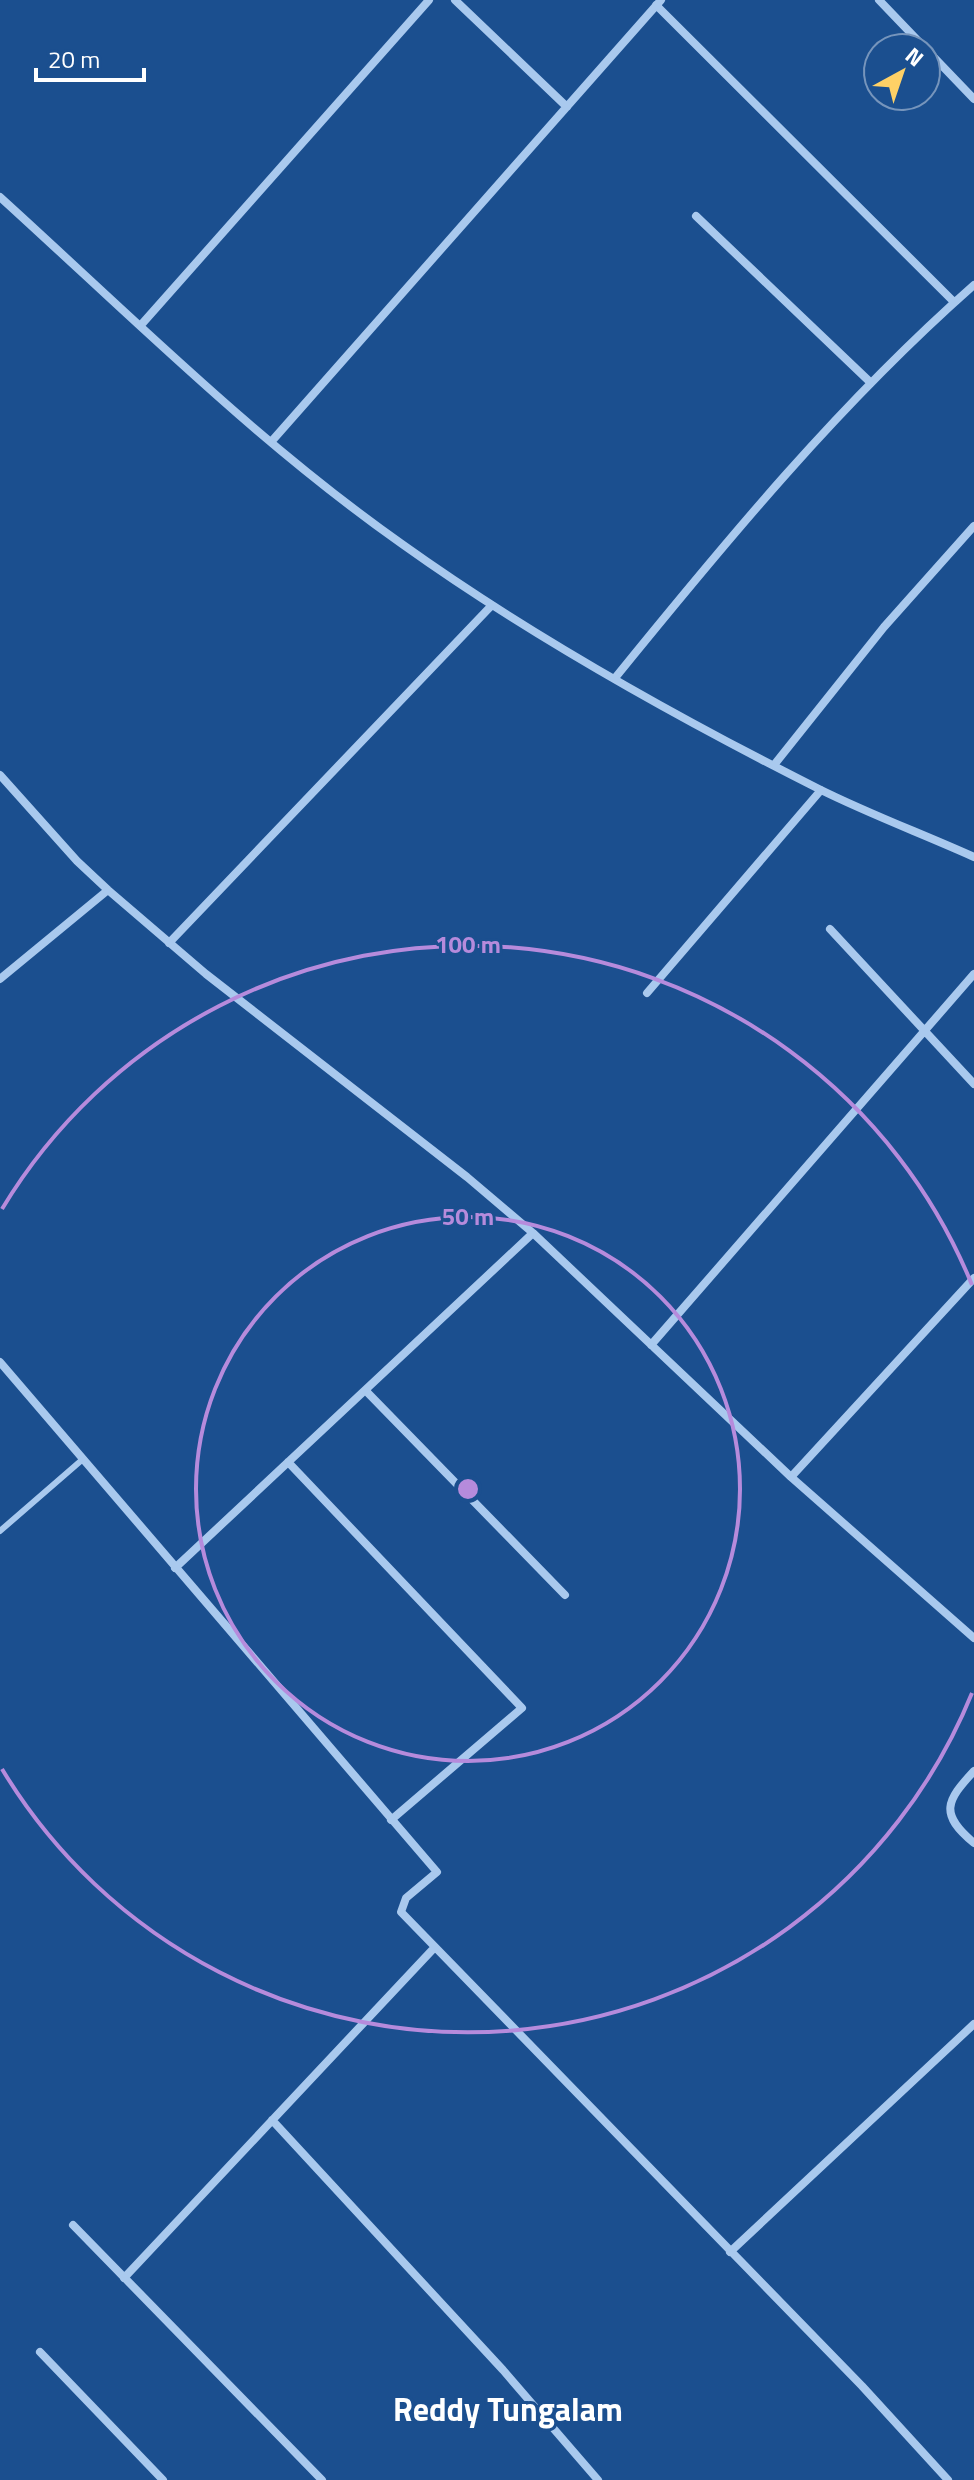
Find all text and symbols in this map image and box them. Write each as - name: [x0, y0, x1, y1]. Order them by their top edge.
- scale bar: [36, 32, 144, 82]
- north arrow: [862, 32, 942, 112]
- text: N: [898, 39, 932, 75]
- text: 20 m: [48, 41, 100, 77]
- text: 100 m: [435, 926, 501, 962]
- text: 50 m: [442, 1198, 494, 1234]
- centre of rings: [454, 1475, 482, 1503]
- district label: Reddy Tungalam: [393, 2385, 623, 2433]

